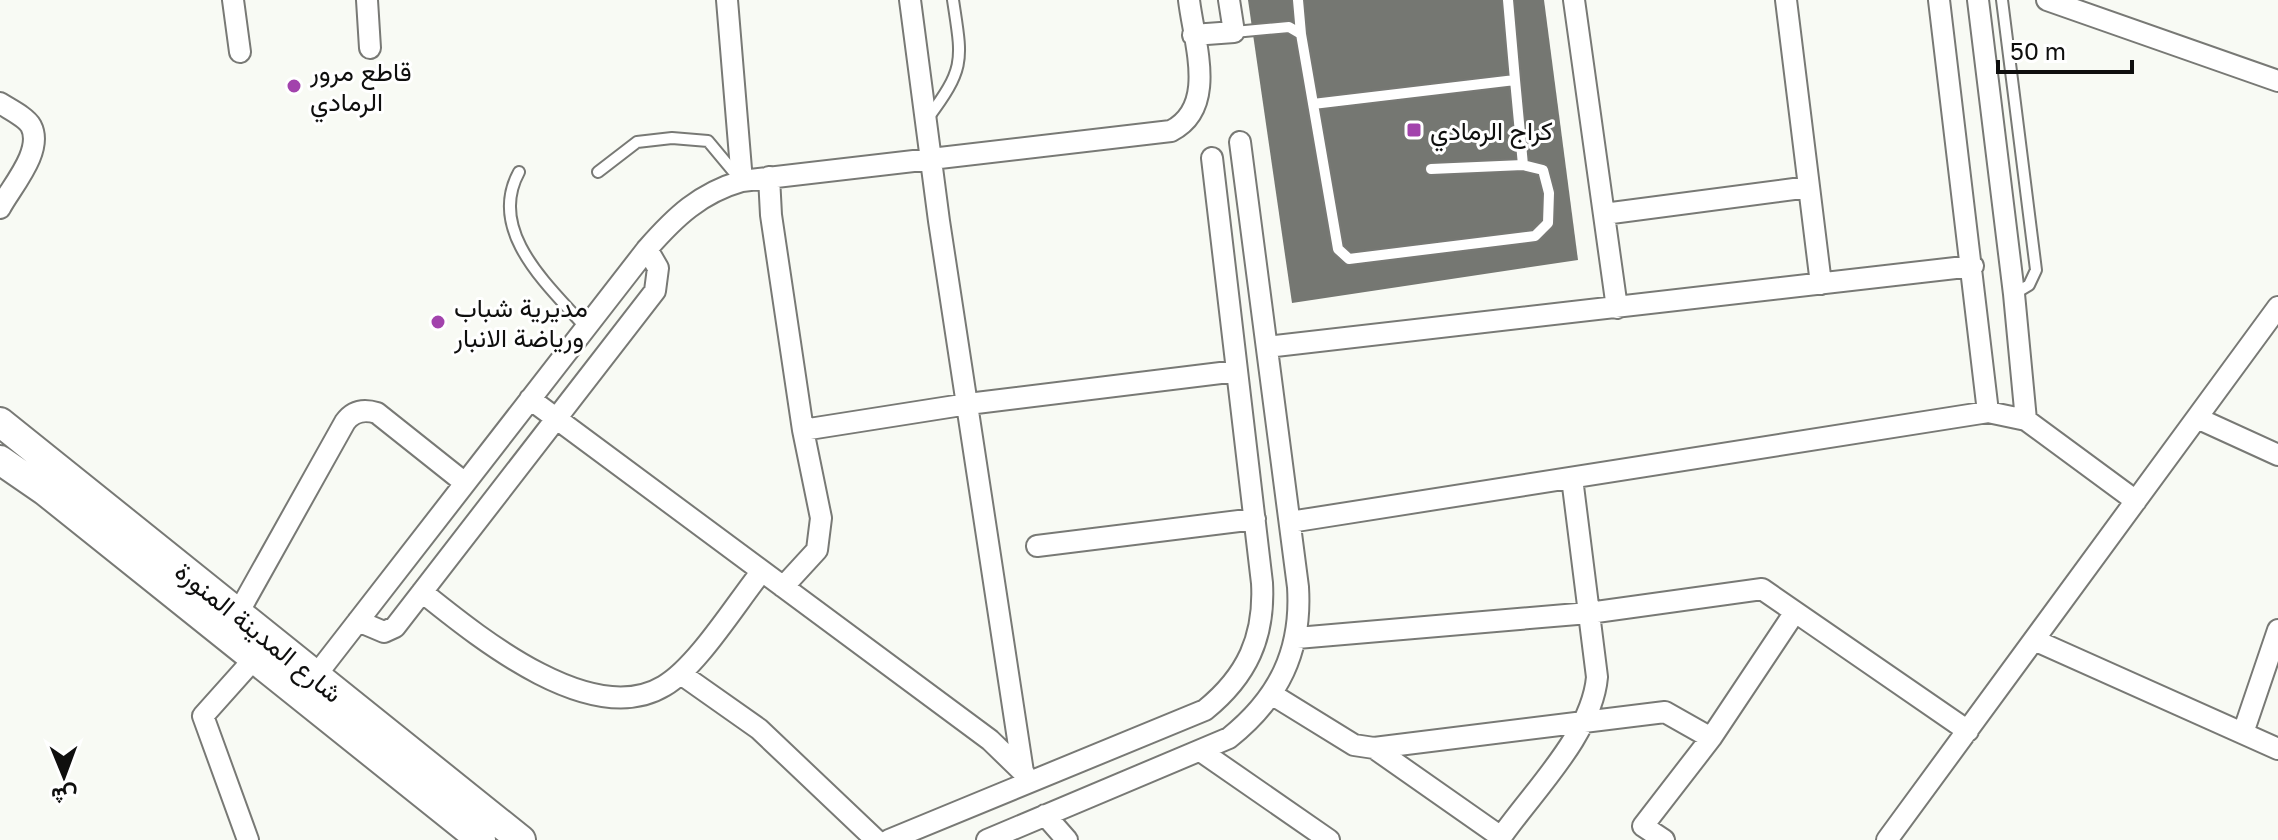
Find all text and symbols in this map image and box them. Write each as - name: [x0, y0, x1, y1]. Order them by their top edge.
- scale bar: [1998, 24, 2132, 74]
- text: 50 m: [2010, 36, 2066, 65]
- place label: قاطع مرور الرمادي: [309, 56, 412, 123]
- marker: قاطع مرور الرمادي: [285, 77, 303, 95]
- place label: كراج الرمادي: [1430, 115, 1553, 152]
- marker: كراج الرمادي: [1405, 121, 1423, 139]
- place label: مديرية شباب ورياضة الانبار: [453, 292, 588, 354]
- marker: مديرية شباب ورياضة الانبار: [429, 313, 447, 331]
- street label: شارع المدينة المنورة: [167, 555, 349, 711]
- north arrow: [24, 736, 104, 816]
- text: ش: [51, 782, 78, 810]

